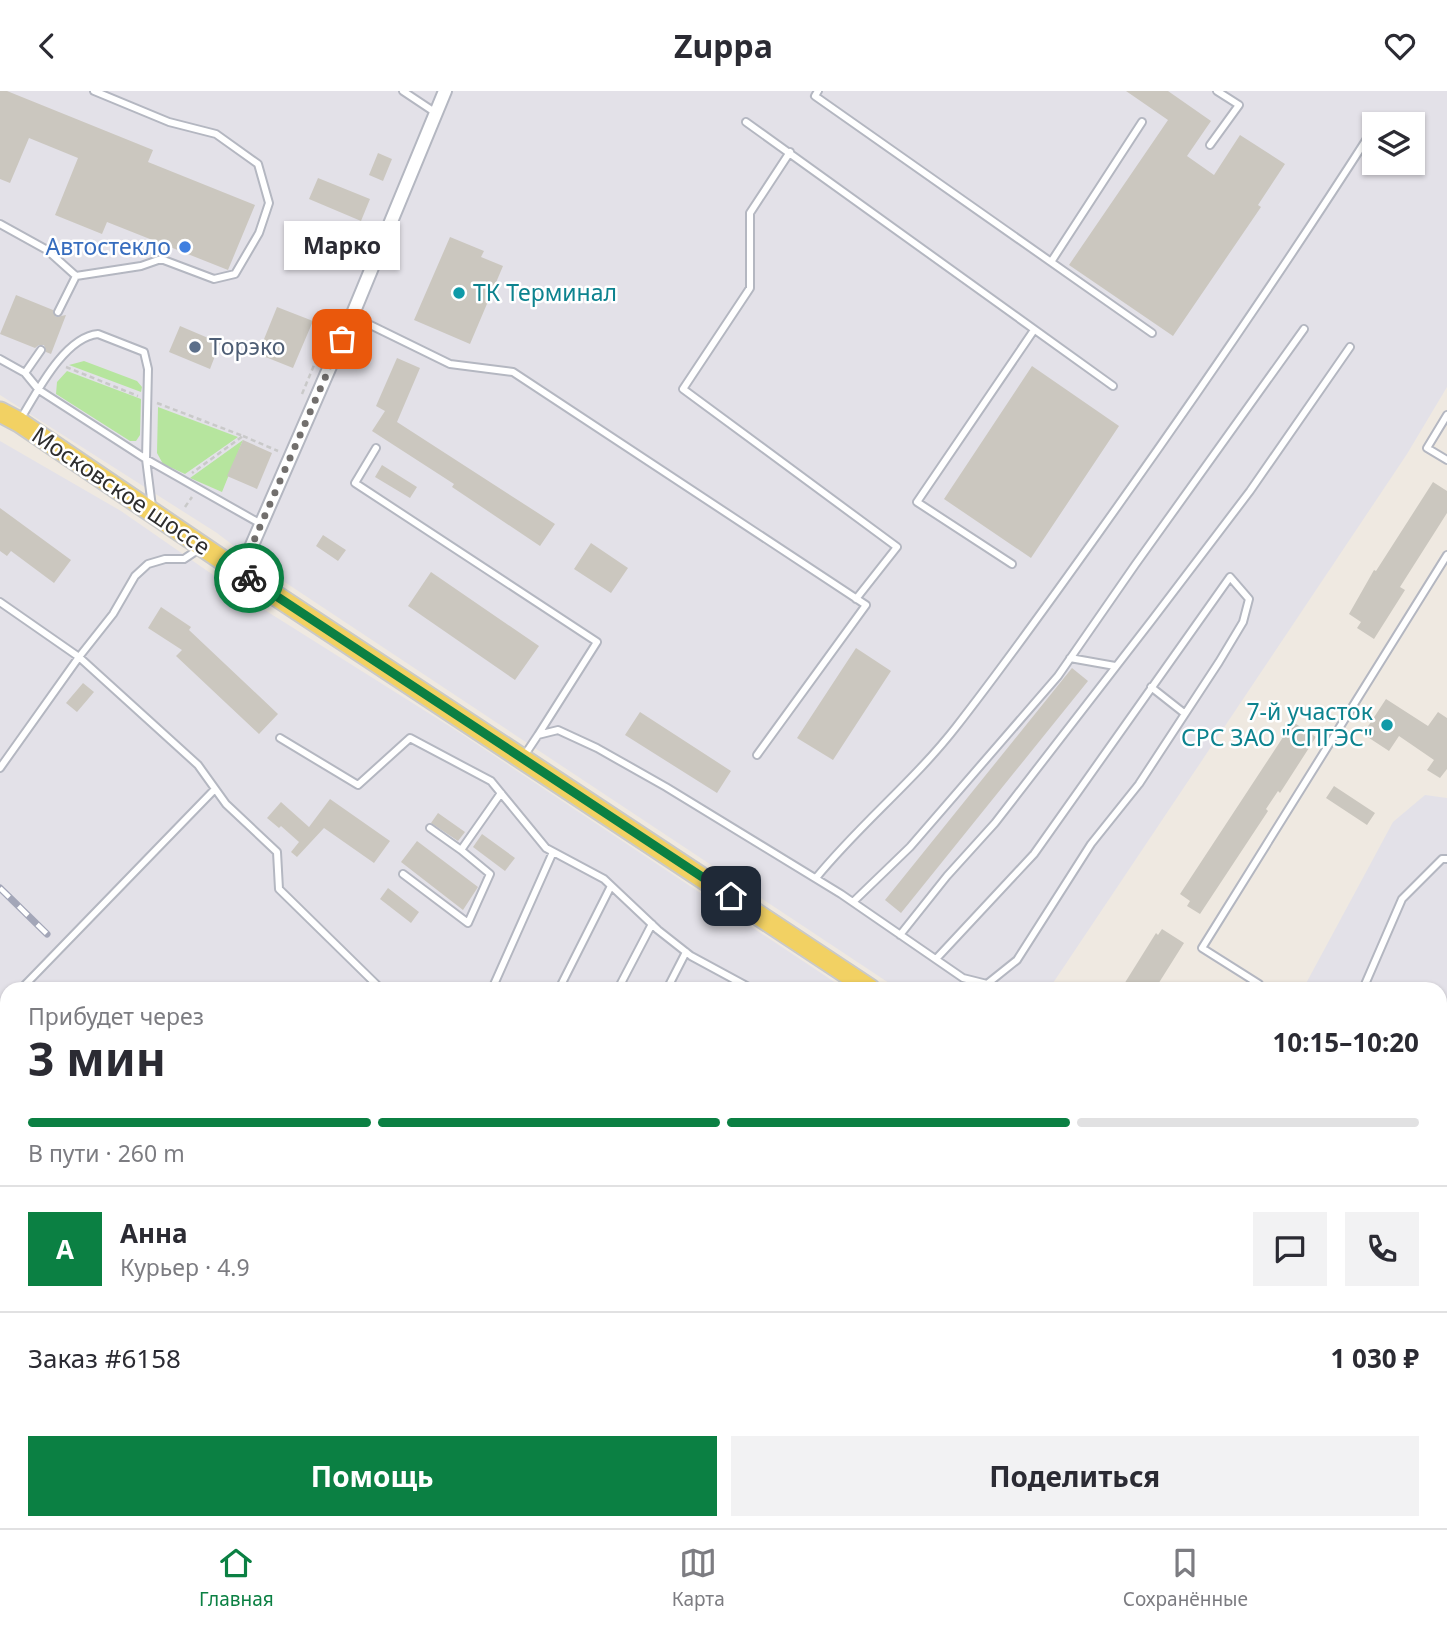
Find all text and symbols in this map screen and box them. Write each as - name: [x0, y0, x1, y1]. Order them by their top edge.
- text: Zuppa: [674, 24, 773, 67]
- icon: back: [28, 27, 66, 65]
- icon: heart: [1381, 27, 1419, 65]
- map controls: [1362, 112, 1425, 175]
- button: layers: [1362, 112, 1425, 175]
- callout: Марко: [284, 220, 400, 269]
- text: Марко: [303, 229, 381, 261]
- place label: Автостекло: [46, 230, 171, 262]
- marker: Автостекло: [177, 239, 193, 255]
- place label: ТК Терминал: [473, 276, 617, 308]
- marker: ТК Терминал: [451, 285, 467, 301]
- pin: [312, 309, 372, 369]
- icon: bag: [323, 320, 361, 358]
- place label: Торэко: [209, 330, 285, 362]
- marker: Торэко: [187, 339, 203, 355]
- street label: Московское шоссе: [26, 419, 217, 562]
- courier: [214, 543, 284, 613]
- icon: bike: [230, 559, 268, 597]
- place label: 7-й участок СРС ЗАО "СПГЭС": [1181, 695, 1374, 753]
- marker: 7-й участок СРС ЗАО "СПГЭС": [1379, 717, 1395, 733]
- pin: [701, 866, 761, 926]
- icon: home: [712, 877, 750, 915]
- text: Прибудет через: [28, 1000, 204, 1032]
- text: 10:15–10:20: [1272, 1024, 1419, 1060]
- text: 3 мин: [28, 1027, 166, 1089]
- text: В пути · 260 m: [28, 1137, 185, 1169]
- button: chat: [1253, 1212, 1327, 1286]
- button: phone: [1345, 1212, 1419, 1286]
- text: Анна: [120, 1215, 188, 1251]
- text: А: [56, 1231, 74, 1267]
- text: Курьер · 4.9: [120, 1251, 250, 1283]
- text: Заказ #6158: [28, 1340, 181, 1376]
- text: 1 030 ₽: [1330, 1340, 1419, 1376]
- button: Помощь: [28, 1436, 717, 1516]
- button: Поделиться: [731, 1436, 1419, 1516]
- tab: Главная: [199, 1544, 274, 1612]
- tab: Карта: [672, 1544, 725, 1612]
- tab: Сохранённые: [1123, 1544, 1248, 1612]

